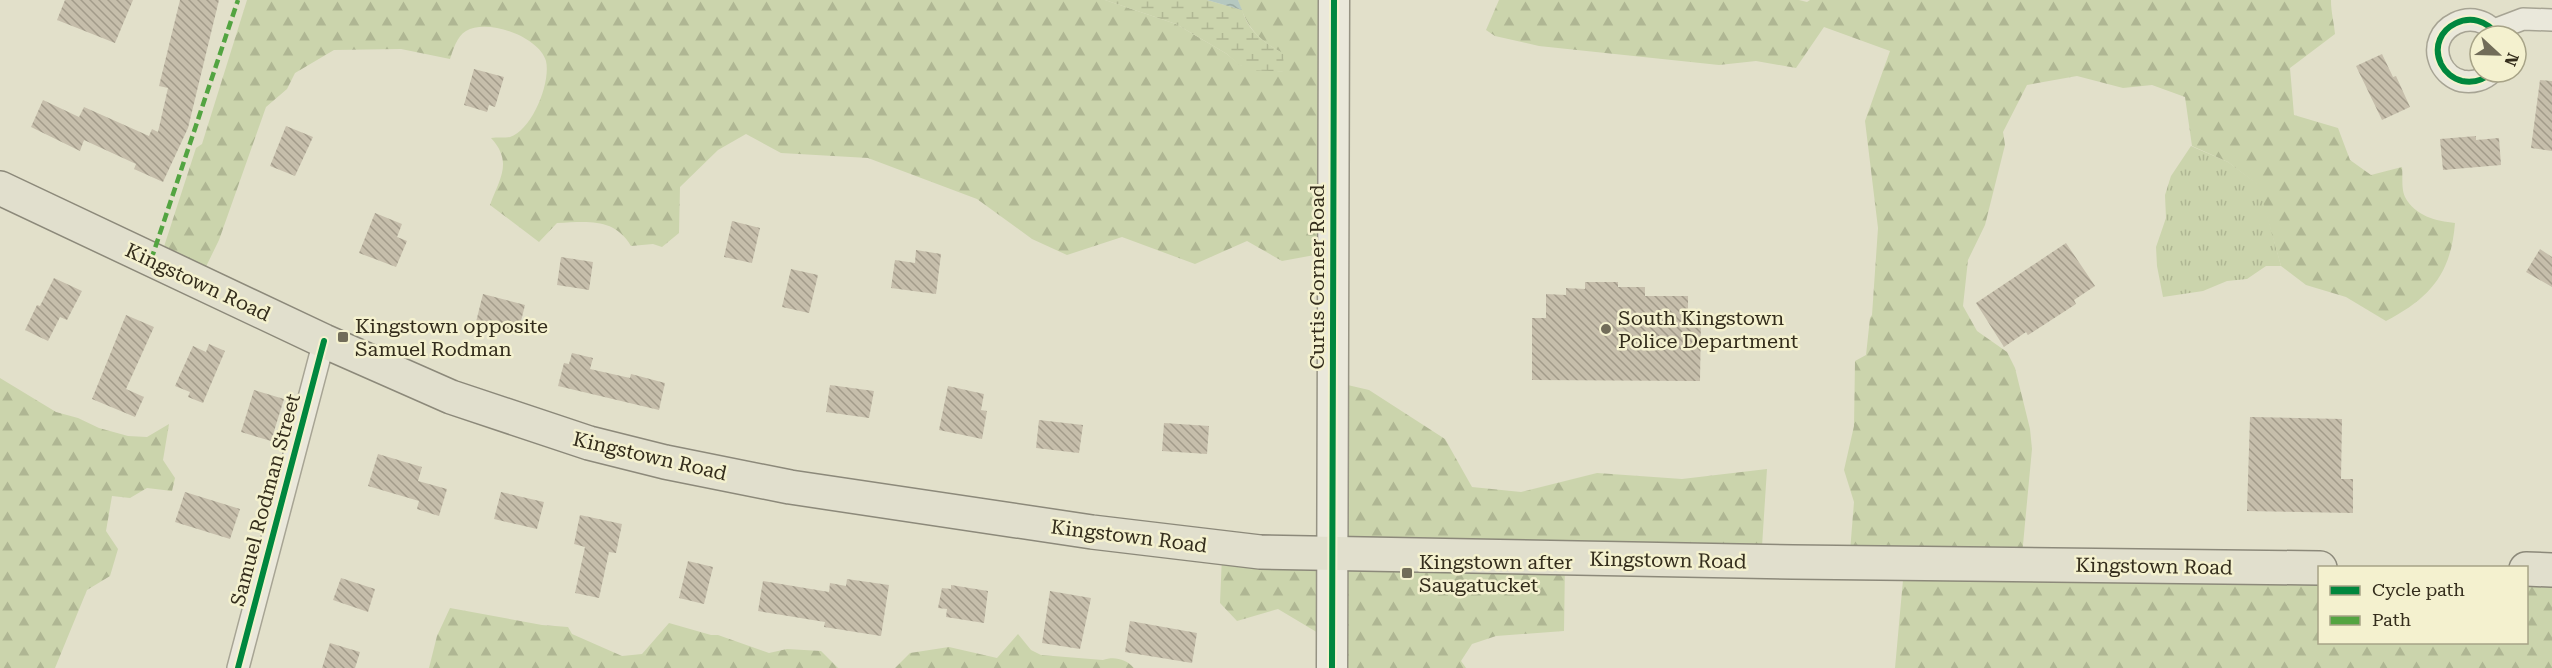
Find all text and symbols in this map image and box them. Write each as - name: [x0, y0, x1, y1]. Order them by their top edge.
- north arrow: [2468, 24, 2528, 84]
- text: N: [2500, 50, 2523, 69]
- street label: Curtis Corner Road: [1305, 184, 1329, 370]
- street label: Kingstown Road: [122, 238, 275, 326]
- place label: South Kingstown Police Department: [1618, 306, 1799, 353]
- place label: Kingstown opposite Samuel Rodman: [355, 314, 548, 361]
- marker: South Kingstown Police Department: [1599, 322, 1613, 336]
- marker: Kingstown opposite Samuel Rodman: [336, 330, 350, 344]
- street label: Samuel Rodman Street: [225, 391, 305, 609]
- street label: Kingstown Road: [571, 427, 730, 485]
- street label: Kingstown Road: [1049, 514, 1209, 558]
- street label: Kingstown Road: [1589, 547, 1747, 573]
- place label: Kingstown after Saugatucket: [1419, 550, 1573, 597]
- street label: Kingstown Road: [2075, 553, 2233, 579]
- marker: Kingstown after Saugatucket: [1400, 566, 1414, 580]
- legend: [2318, 566, 2528, 644]
- text: Cycle path: [2372, 579, 2465, 600]
- text: Path: [2372, 609, 2411, 630]

